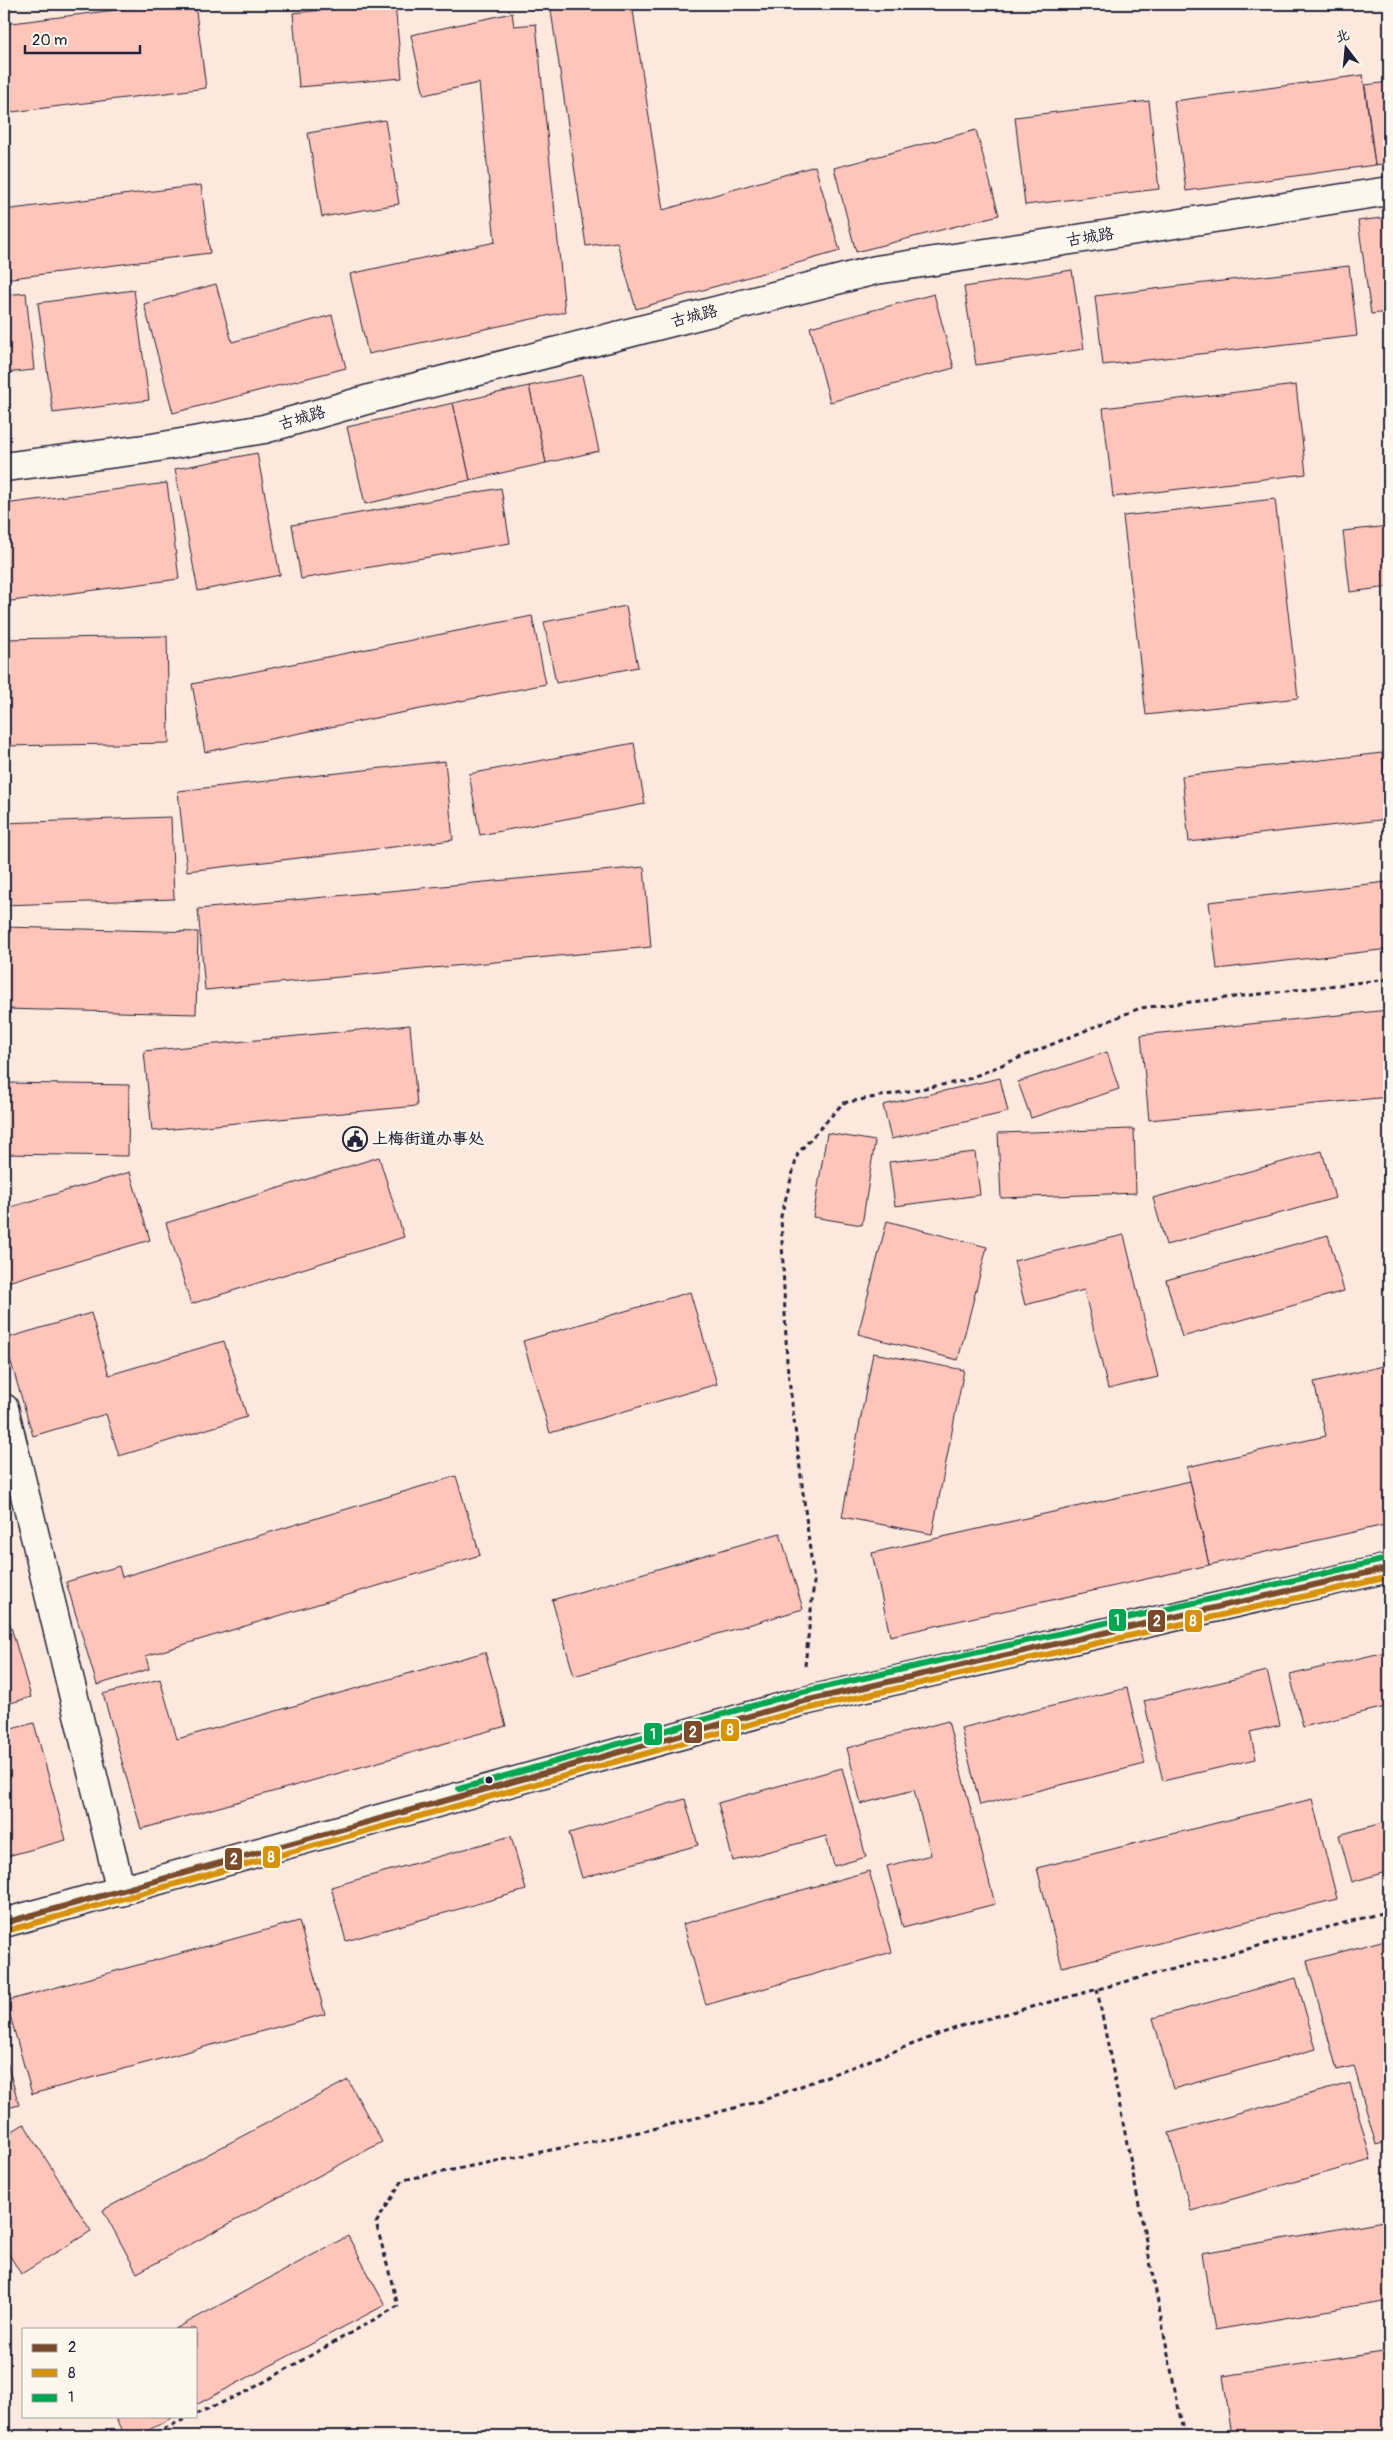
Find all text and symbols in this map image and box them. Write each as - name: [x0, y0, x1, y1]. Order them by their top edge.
- scale bar: [25, 22, 140, 54]
- north arrow: [1320, 22, 1370, 72]
- text: 北: [1333, 26, 1352, 46]
- text: 20 m: [32, 31, 67, 50]
- street label: 古城路: [1065, 223, 1115, 251]
- street label: 古城路: [668, 300, 720, 332]
- street label: 古城路: [276, 402, 328, 434]
- public building icon: 上梅街道办事处: [342, 1126, 368, 1152]
- place label: 上梅街道办事处: [372, 1129, 485, 1149]
- line badge: 1: [1108, 1608, 1127, 1632]
- line badge: 2: [1147, 1609, 1166, 1633]
- line badge: 8: [1184, 1609, 1203, 1633]
- text: 1: [1114, 1612, 1120, 1629]
- text: 2: [1153, 1613, 1161, 1630]
- text: 8: [1189, 1613, 1197, 1630]
- line badge: 8: [720, 1718, 740, 1742]
- line badge: 2: [683, 1720, 703, 1744]
- line badge: 1: [643, 1722, 663, 1746]
- text: 8: [726, 1722, 734, 1739]
- text: 2: [689, 1724, 697, 1741]
- text: 1: [650, 1726, 656, 1743]
- unlabelled marker: [484, 1775, 494, 1785]
- line badge: 8: [262, 1845, 281, 1869]
- line badge: 2: [224, 1847, 243, 1871]
- text: 8: [267, 1849, 275, 1866]
- text: 2: [230, 1851, 238, 1868]
- legend: [22, 2328, 198, 2418]
- text: 2: [68, 2338, 76, 2357]
- text: 8: [68, 2364, 76, 2383]
- text: 1: [68, 2388, 74, 2407]

